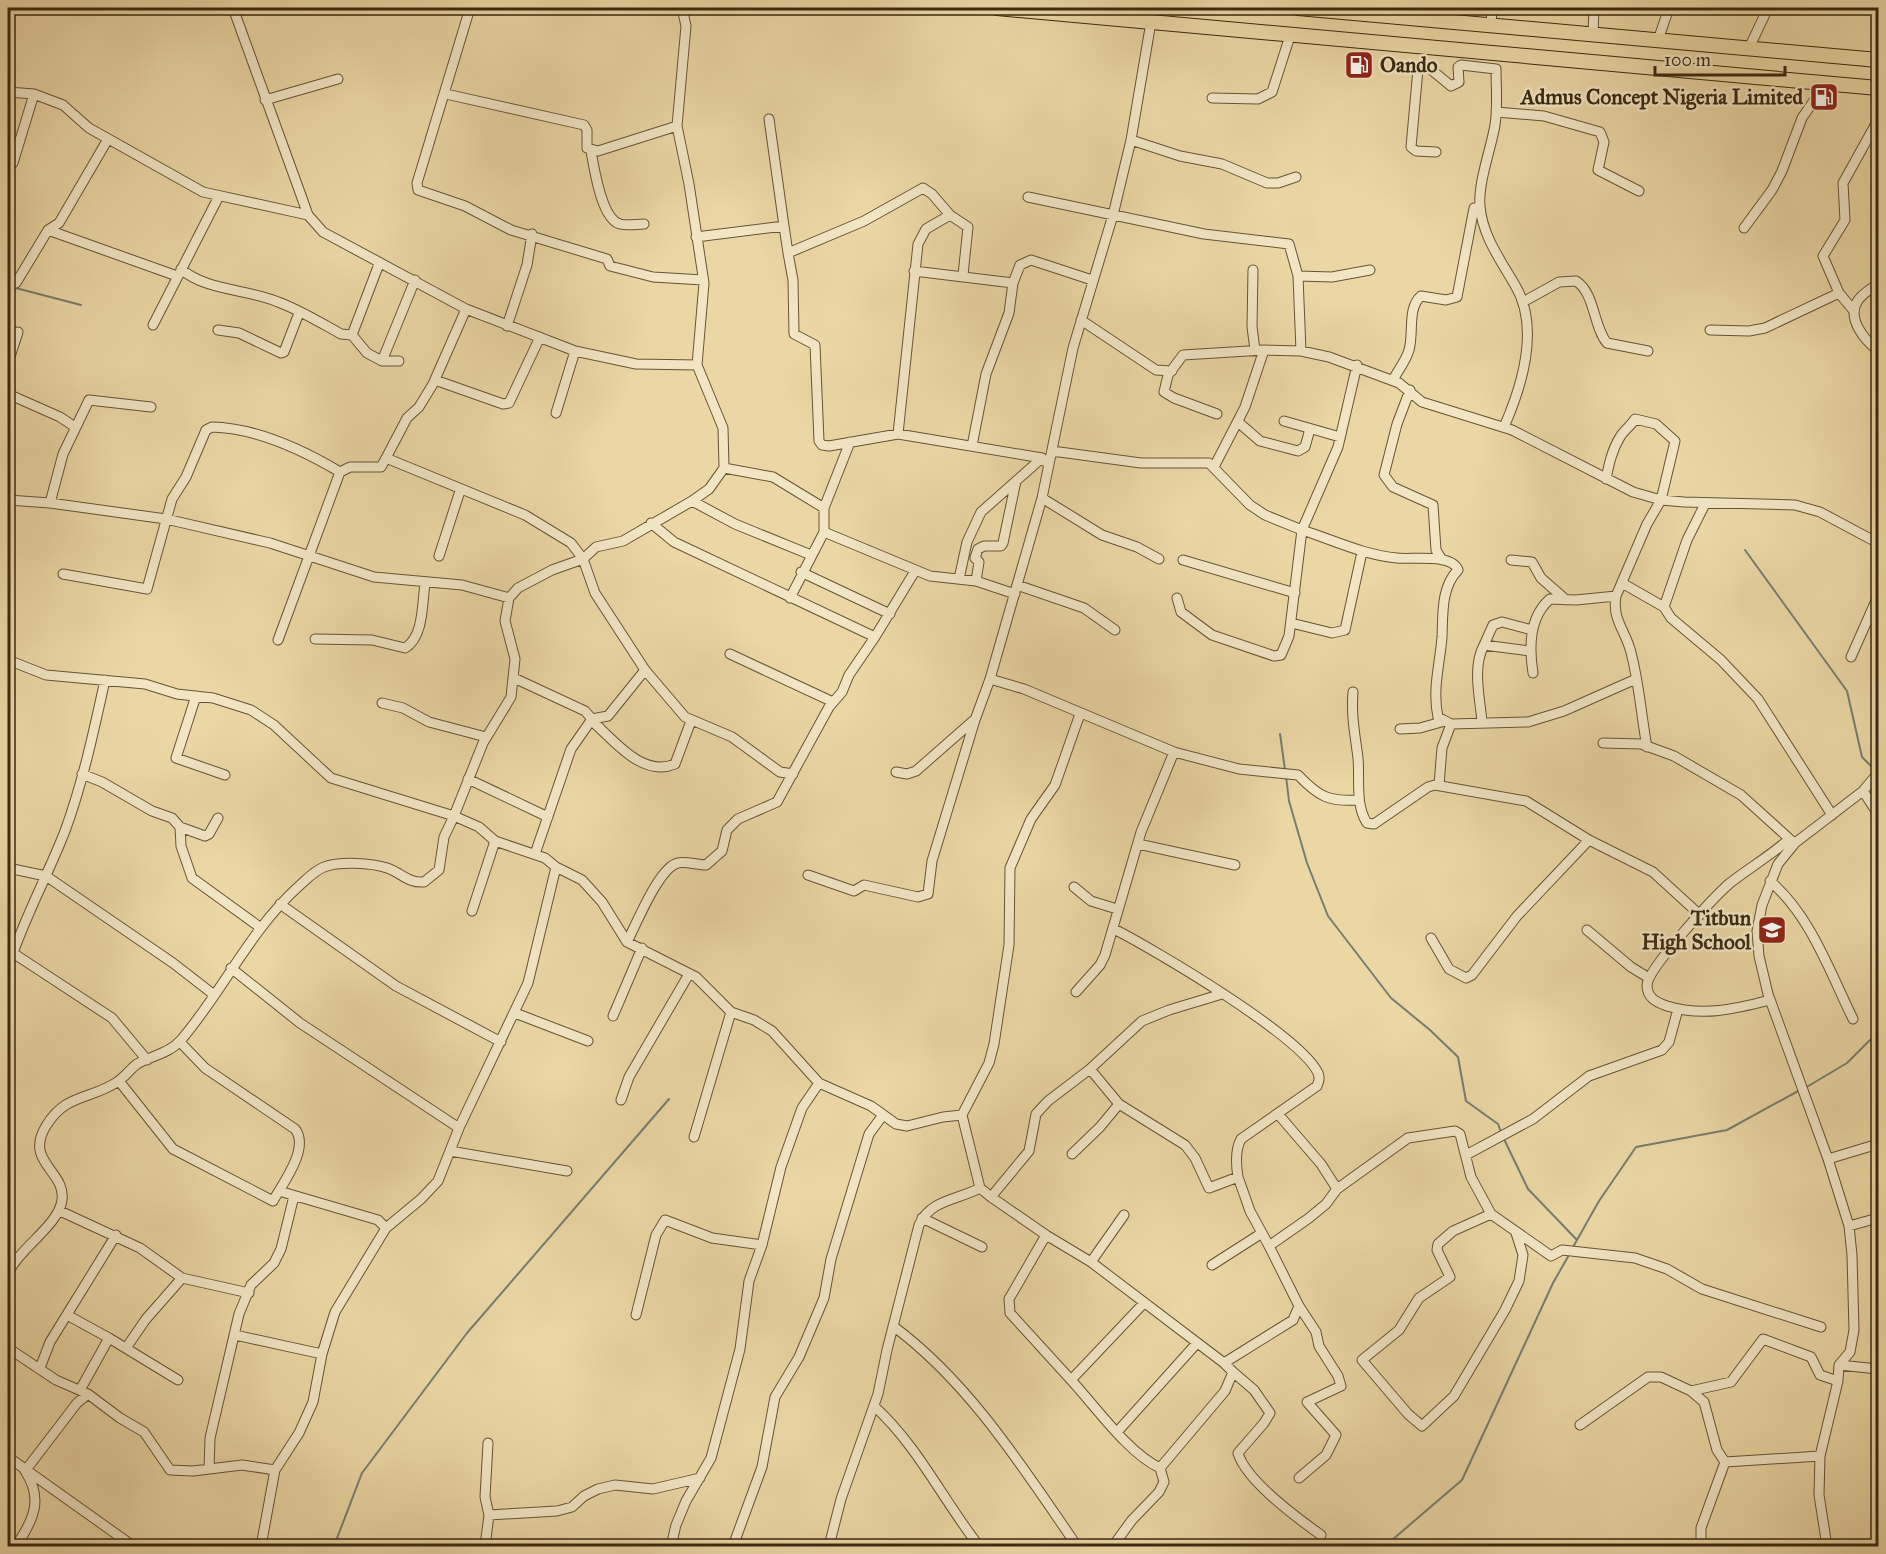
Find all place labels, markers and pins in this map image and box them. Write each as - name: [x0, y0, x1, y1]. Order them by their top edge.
- fuel station icon: Oando: [1343, 49, 1375, 81]
- place label: Oando: [1380, 52, 1438, 78]
- fuel station icon: Admus Concept Nigeria Limited: [1808, 81, 1840, 113]
- place label: Admus Concept Nigeria Limited: [1519, 84, 1803, 110]
- place label: Titbun High School: [1641, 905, 1752, 955]
- school or university icon: Titbun High School: [1756, 914, 1788, 946]

